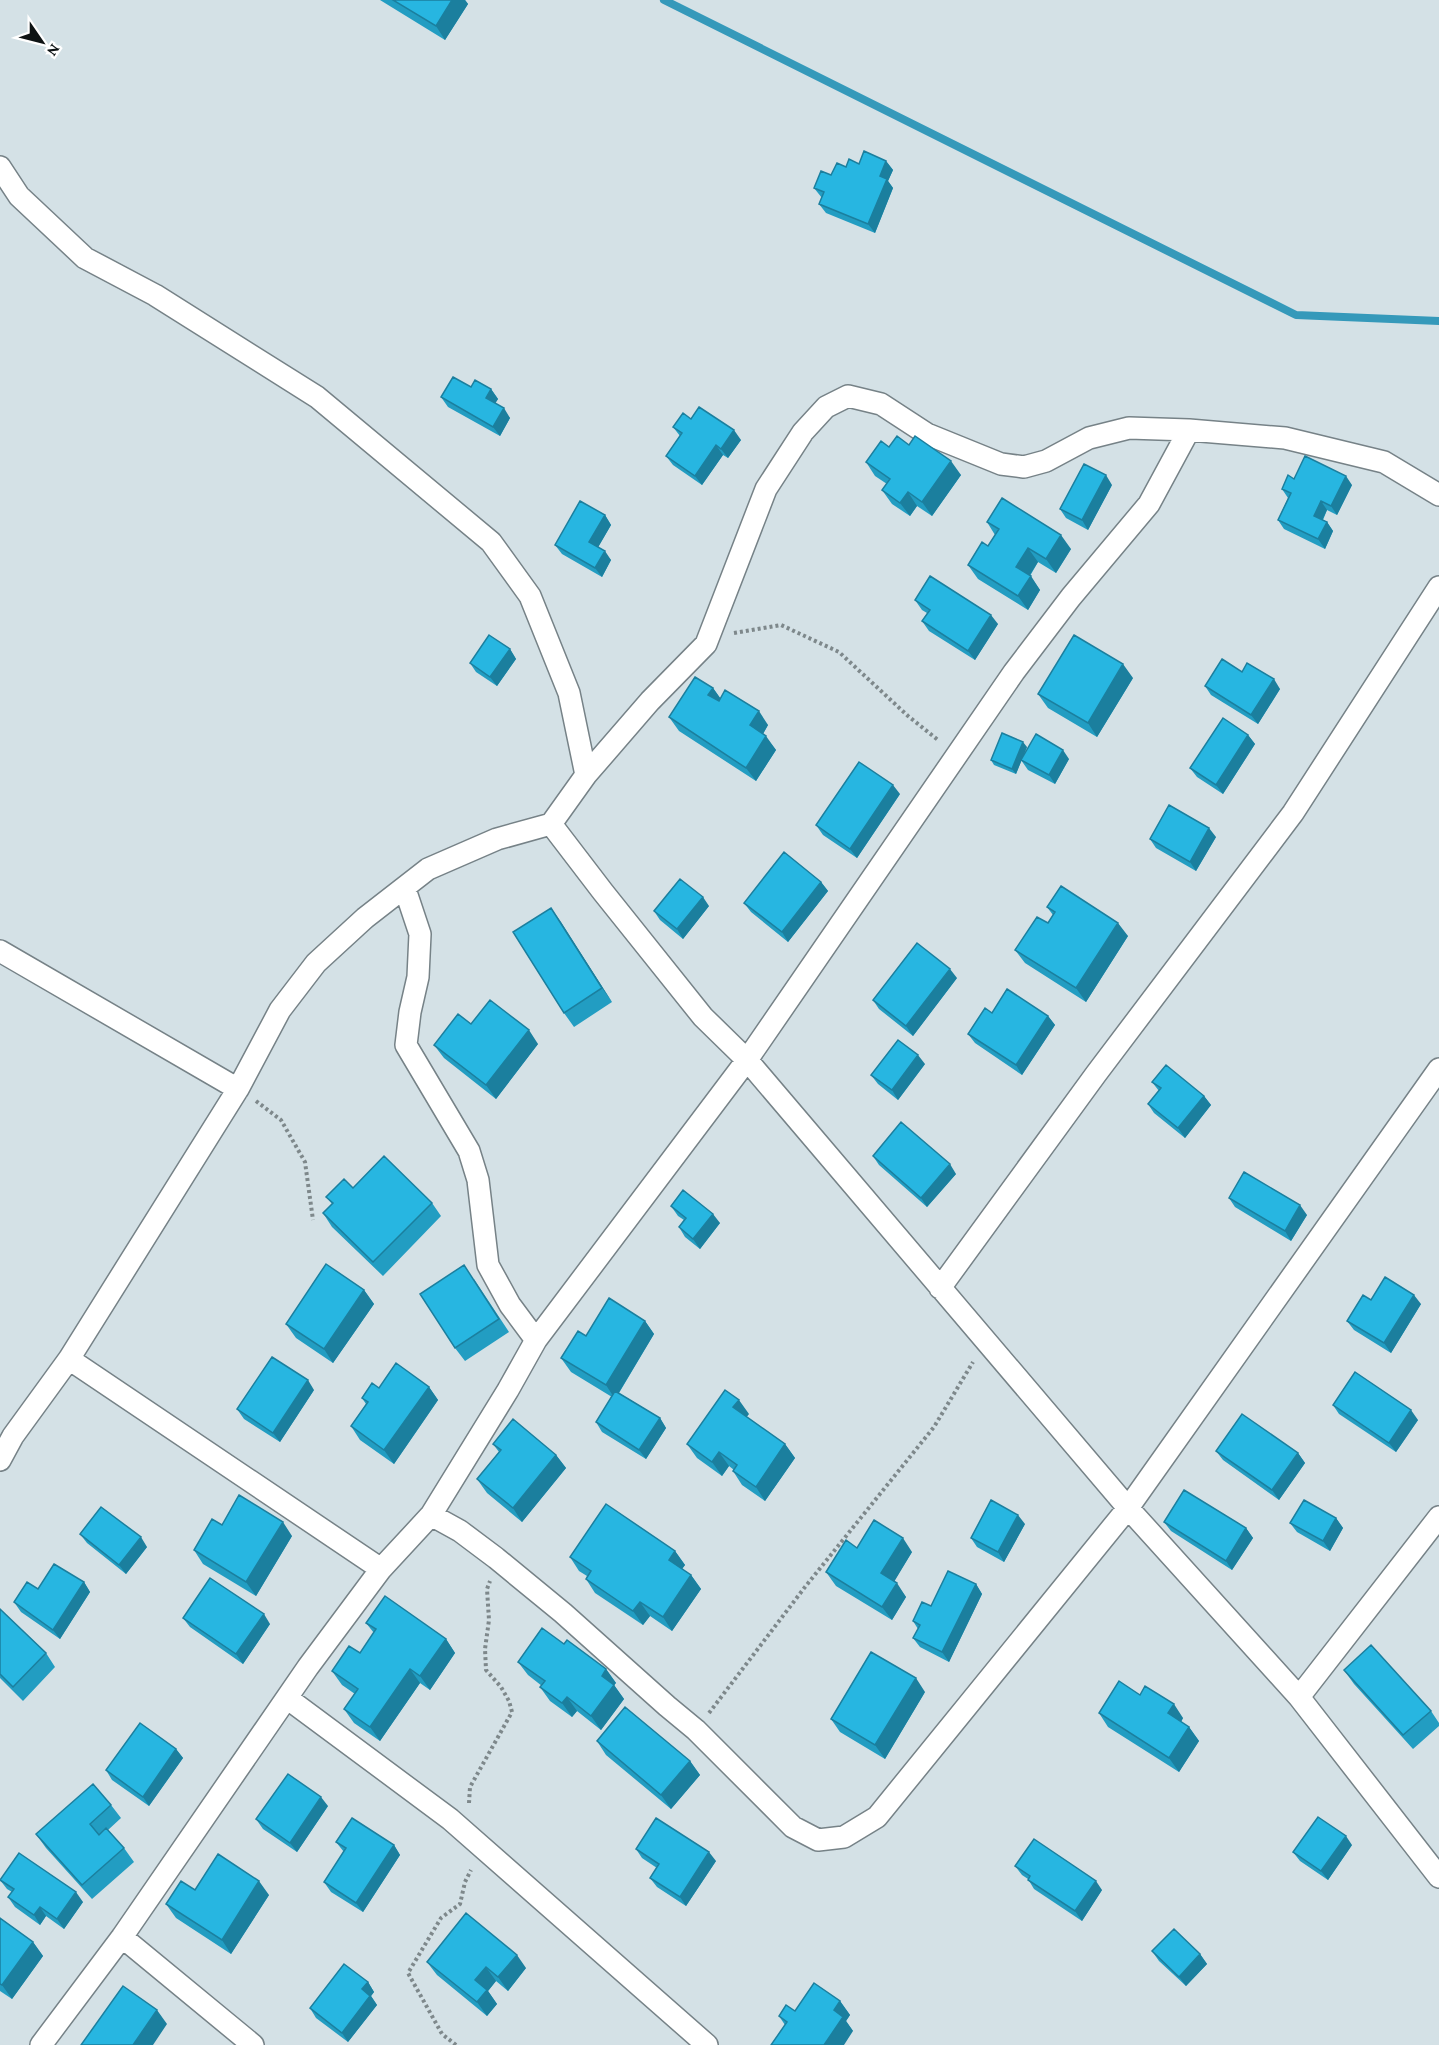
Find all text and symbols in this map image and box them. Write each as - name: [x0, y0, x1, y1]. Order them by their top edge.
- north arrow: [12, 12, 72, 72]
- text: N: [44, 41, 64, 60]

